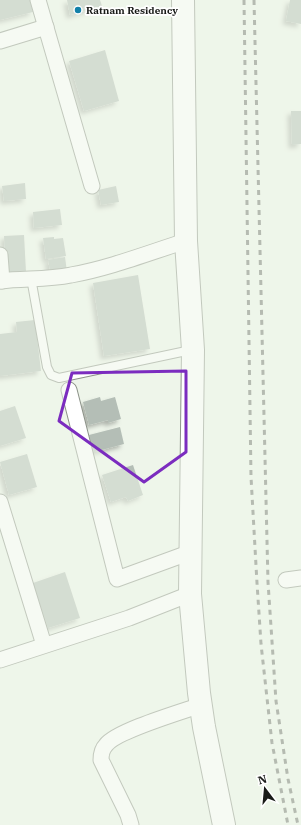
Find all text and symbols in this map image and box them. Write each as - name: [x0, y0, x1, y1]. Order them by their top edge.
- place label: Ratnam Residency: [86, 4, 178, 17]
- marker: Ratnam Residency: [73, 5, 83, 15]
- north arrow: [245, 769, 285, 809]
- text: N: [256, 771, 269, 787]

